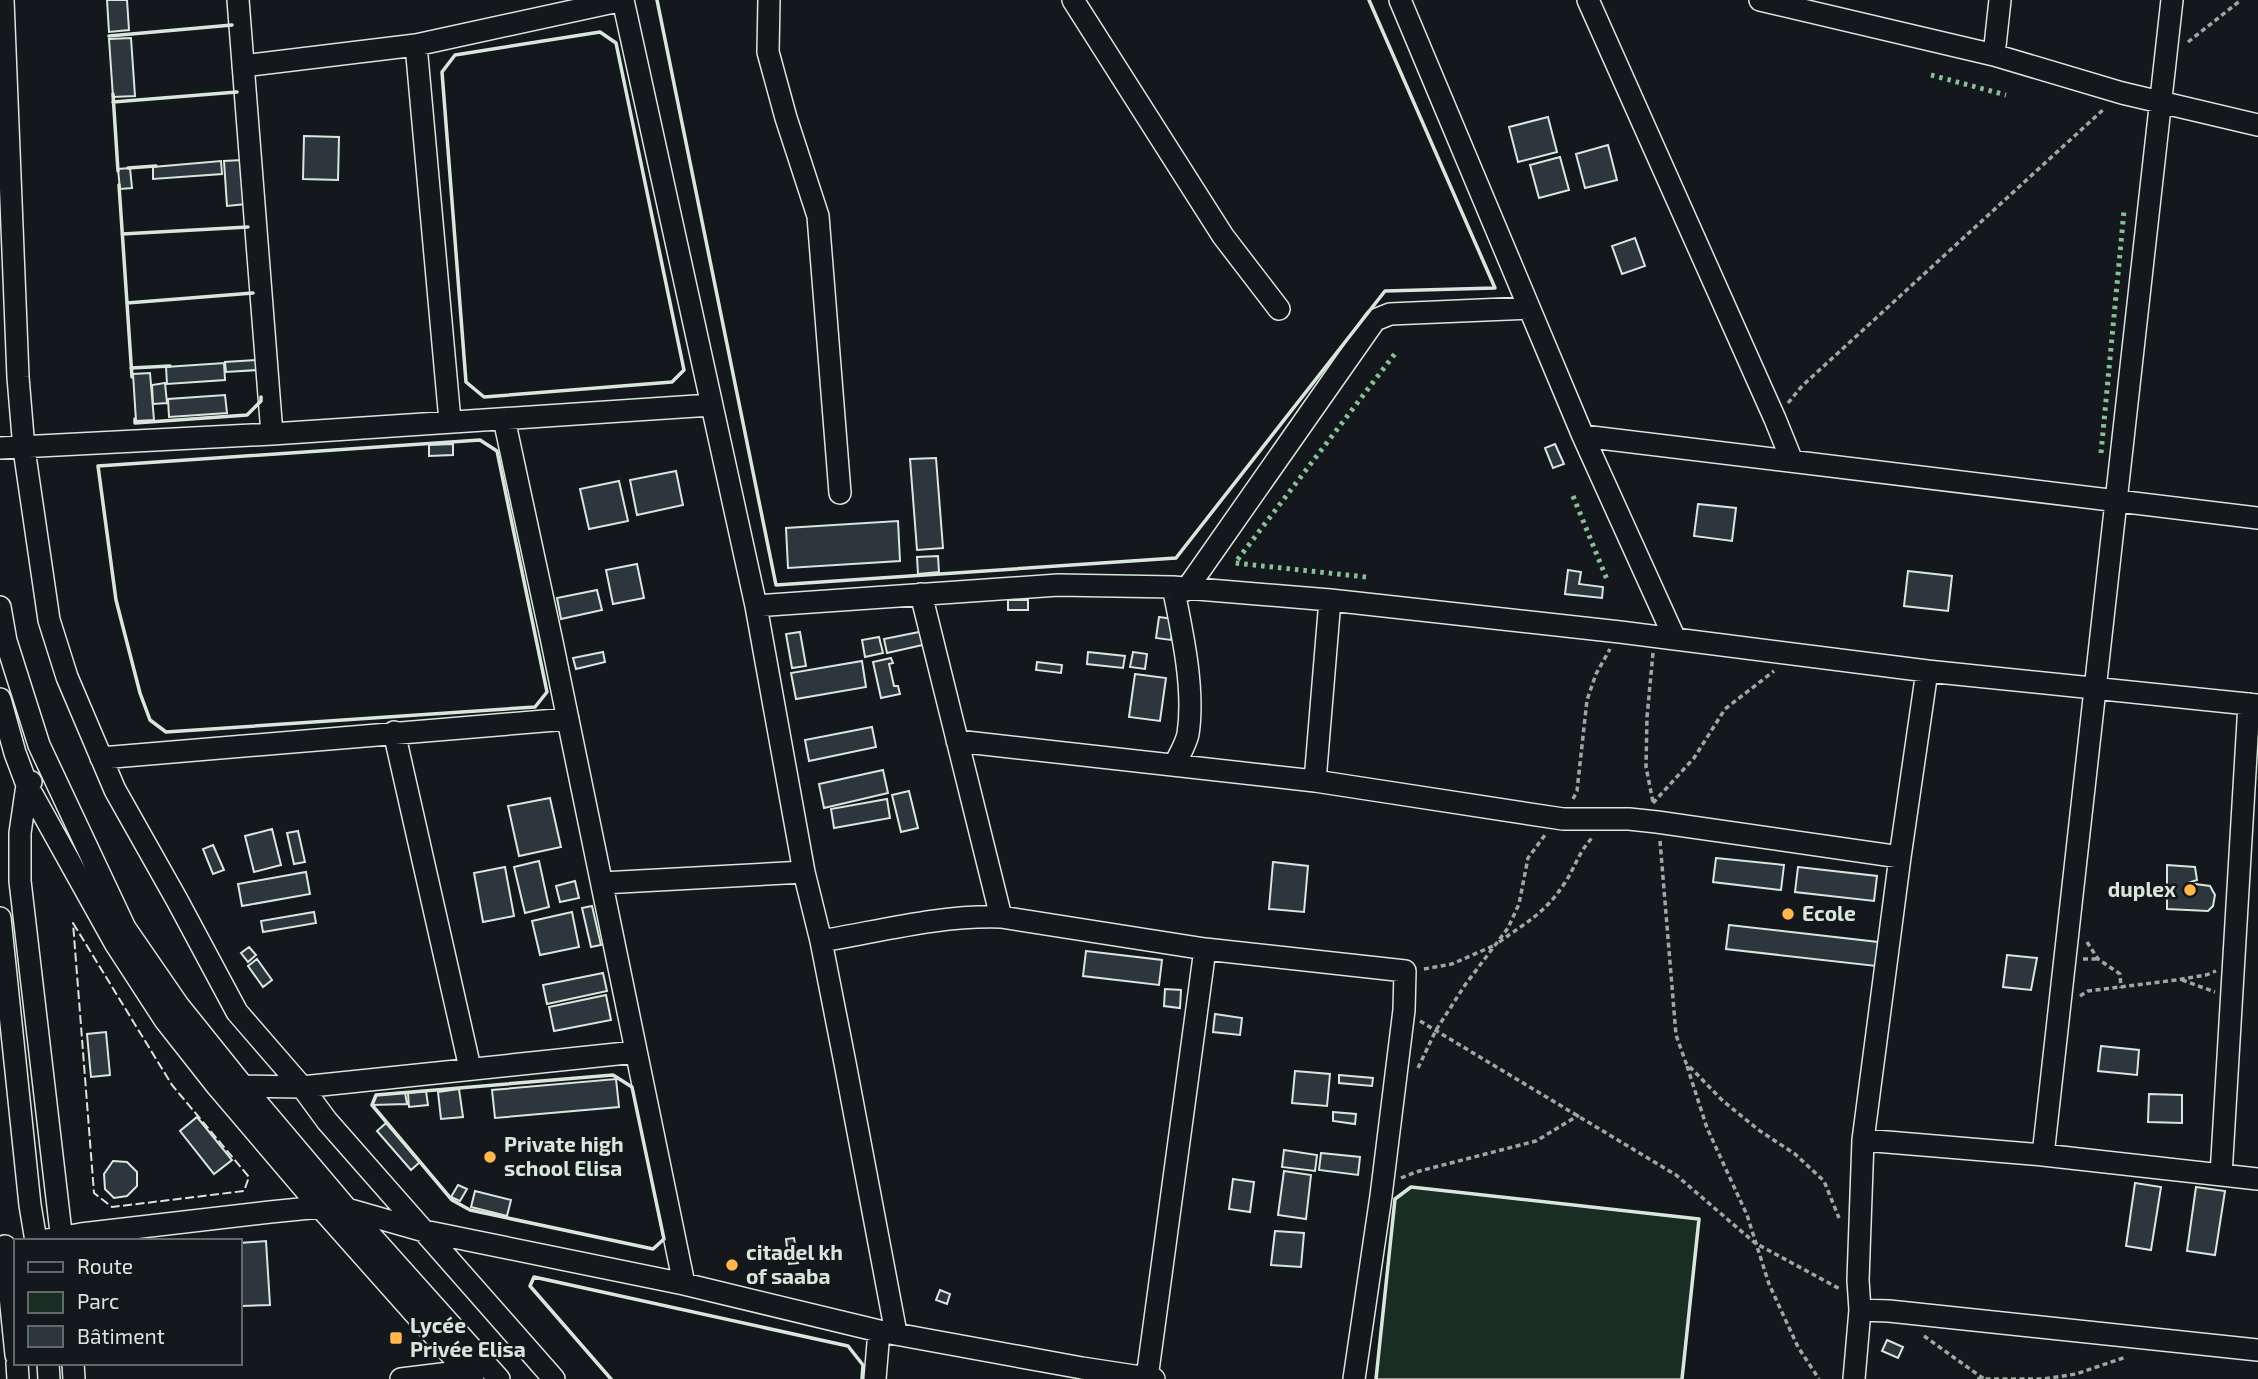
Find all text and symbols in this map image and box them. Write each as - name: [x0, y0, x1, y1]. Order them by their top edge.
- place label: duplex: [2108, 876, 2176, 901]
- marker: duplex: [2182, 882, 2198, 898]
- place label: Ecole: [1802, 900, 1856, 925]
- marker: Ecole: [1780, 906, 1796, 922]
- place label: Private high school Elisa: [504, 1131, 624, 1180]
- marker: Private high school Elisa: [482, 1149, 498, 1165]
- legend: [14, 1239, 242, 1365]
- place label: citadel kh of saaba: [746, 1239, 843, 1288]
- text: Route: [77, 1253, 133, 1278]
- marker: citadel kh of saaba: [724, 1257, 740, 1273]
- text: Parc: [77, 1288, 119, 1313]
- place label: Lycée Privée Elisa: [410, 1312, 526, 1361]
- text: Bâtiment: [77, 1323, 165, 1348]
- marker: Lycée Privée Elisa: [388, 1330, 404, 1346]

